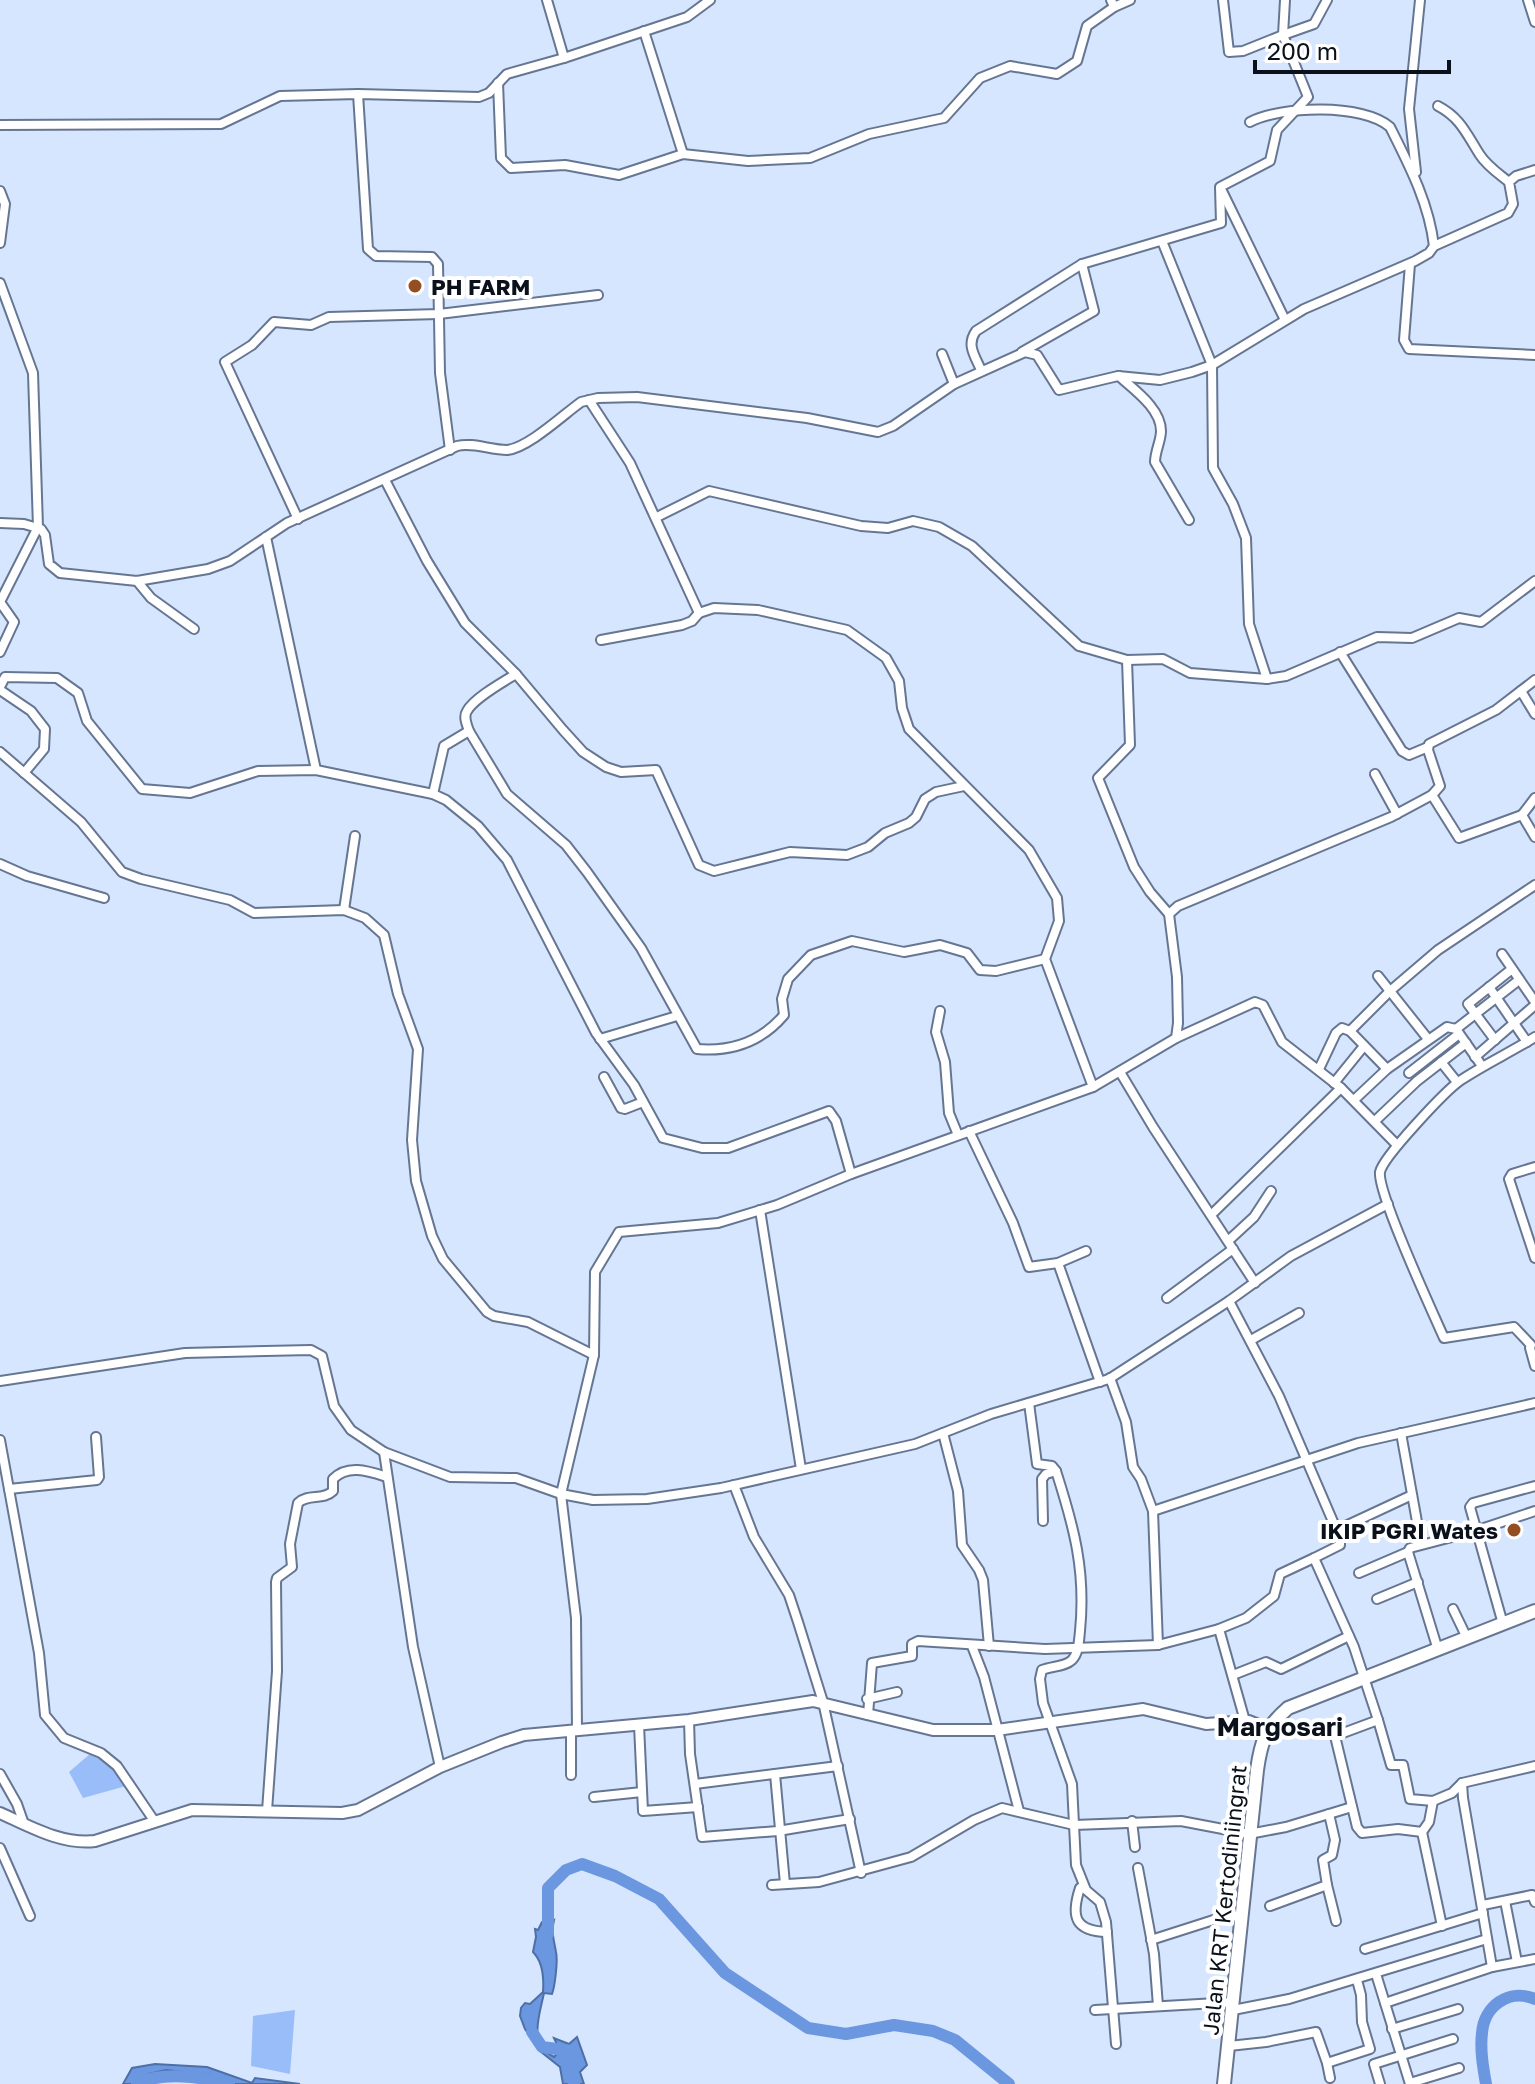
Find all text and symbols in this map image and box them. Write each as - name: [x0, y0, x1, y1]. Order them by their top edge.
- scale bar: [1255, 24, 1449, 74]
- text: 200 m: [1267, 36, 1338, 65]
- place label: PH FARM: [431, 273, 530, 300]
- marker: PH FARM: [406, 277, 424, 295]
- place label: IKIP PGRI Wates: [1320, 1517, 1498, 1544]
- marker: IKIP PGRI Wates: [1505, 1521, 1523, 1539]
- district label: Margosari: [1217, 1711, 1343, 1742]
- street label: Jalan KRT Kertodiniingrat: [1196, 1763, 1252, 2037]

